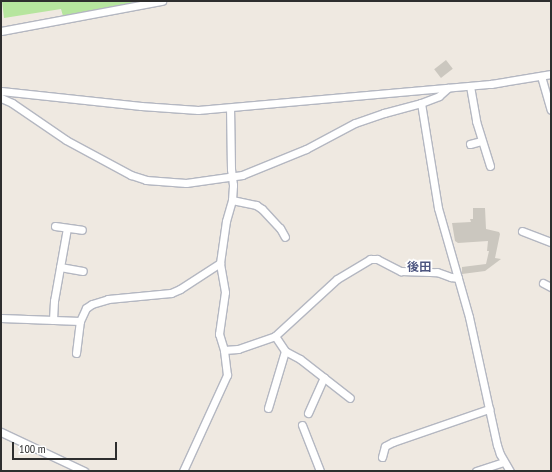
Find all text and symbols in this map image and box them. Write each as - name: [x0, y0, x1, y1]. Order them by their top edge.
- district label: 後田: [407, 260, 431, 274]
- scale bar: [14, 434, 119, 460]
- text: 100 m: [19, 441, 46, 456]

